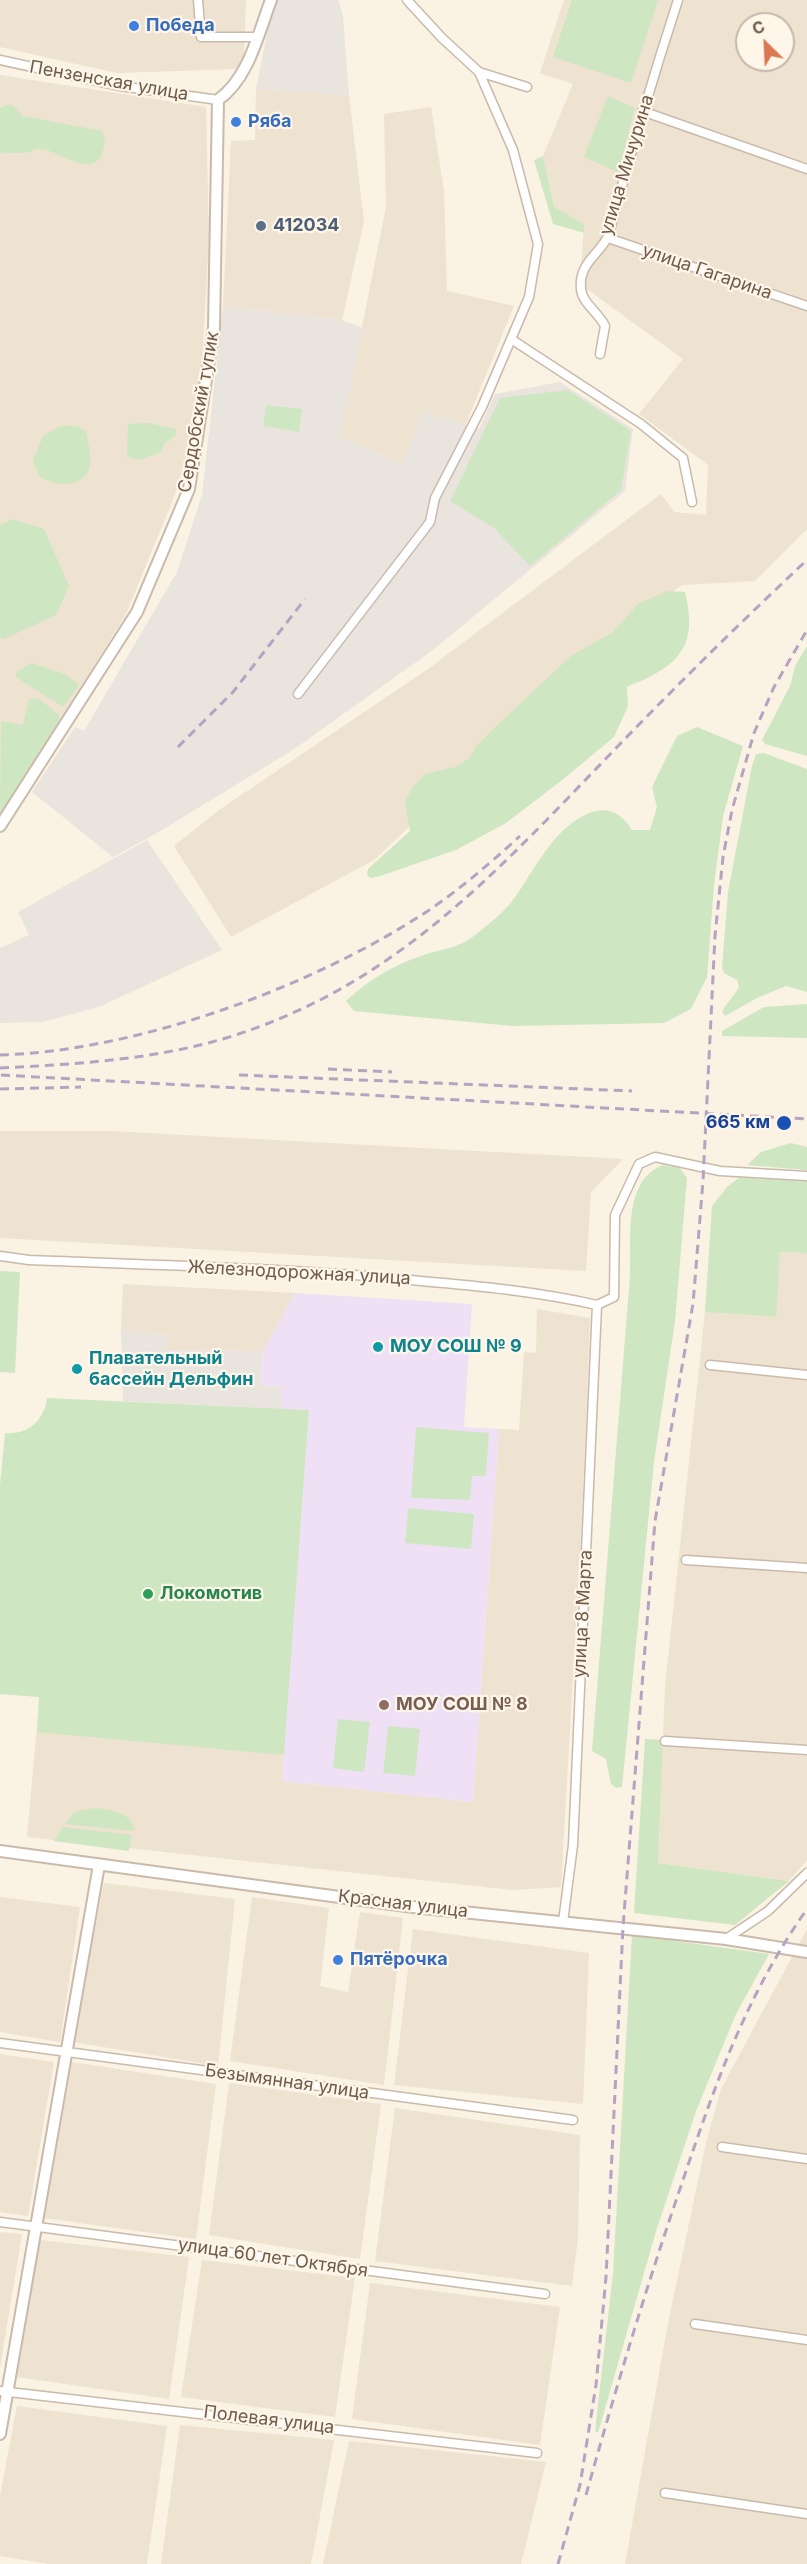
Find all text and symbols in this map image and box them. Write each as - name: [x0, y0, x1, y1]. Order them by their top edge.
- north arrow: [735, 12, 795, 72]
- place label: Победа: [146, 15, 215, 37]
- text: С: [749, 16, 768, 39]
- marker: Победа: [127, 19, 141, 33]
- street label: Пензенская улица: [28, 56, 190, 106]
- street label: улица Мичурина: [595, 92, 659, 238]
- place label: Ряба: [248, 111, 291, 133]
- marker: Ряба: [229, 115, 243, 129]
- place label: 412034: [273, 215, 340, 237]
- marker: 412034: [254, 219, 268, 233]
- street label: улица Гагарина: [639, 240, 775, 304]
- street label: Сердобский тупик: [174, 330, 224, 494]
- place label: 665 км: [706, 1112, 770, 1134]
- marker: 665 км: [775, 1114, 793, 1132]
- street label: Железнодорожная улица: [187, 1256, 411, 1290]
- place label: МОУ СОШ № 9: [390, 1336, 522, 1358]
- marker: МОУ СОШ № 9: [371, 1340, 385, 1354]
- place label: Плавательный бассейн Дельфин: [89, 1348, 253, 1390]
- marker: Плавательный бассейн Дельфин: [70, 1362, 84, 1376]
- street label: улица 8 Марта: [569, 1549, 597, 1679]
- place label: Локомотив: [160, 1583, 262, 1605]
- marker: Локомотив: [141, 1587, 155, 1601]
- place label: МОУ СОШ № 8: [396, 1694, 528, 1716]
- marker: МОУ СОШ № 8: [377, 1698, 391, 1712]
- street label: Красная улица: [337, 1885, 469, 1923]
- place label: Пятёрочка: [350, 1949, 448, 1971]
- marker: Пятёрочка: [331, 1953, 345, 1967]
- street label: Безымянная улица: [203, 2060, 371, 2104]
- street label: улица 60 лет Октября: [177, 2234, 369, 2282]
- street label: Полевая улица: [202, 2401, 336, 2439]

